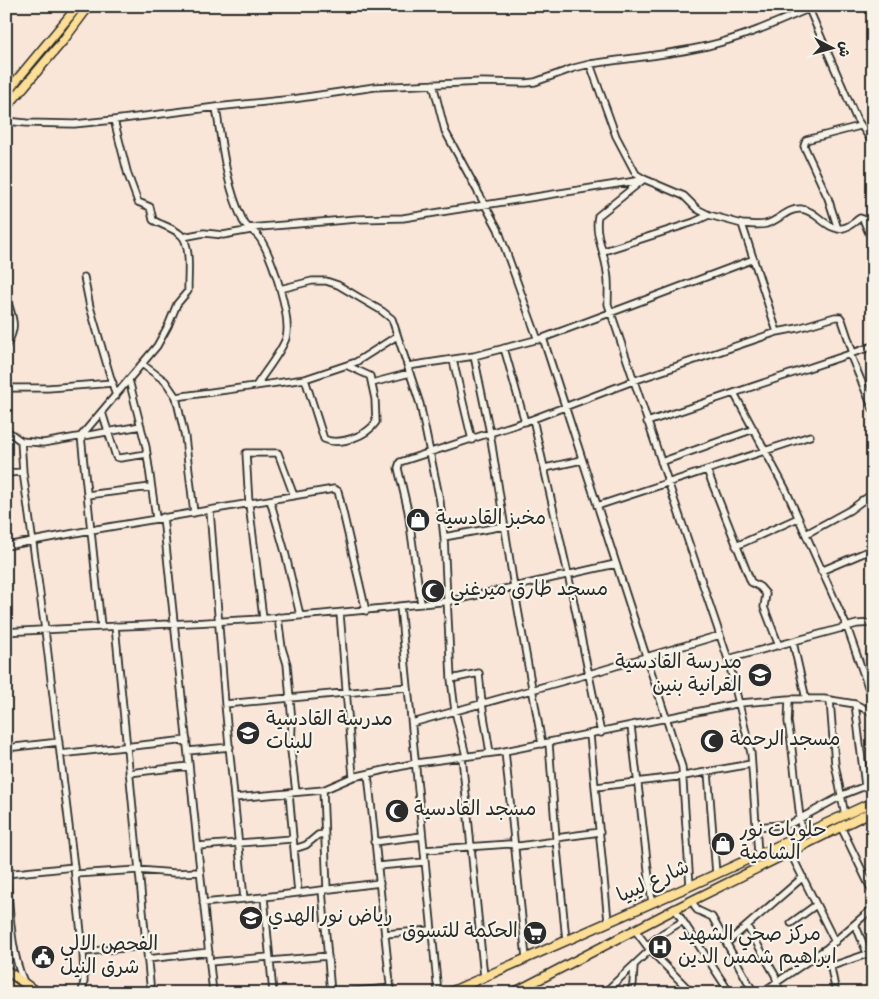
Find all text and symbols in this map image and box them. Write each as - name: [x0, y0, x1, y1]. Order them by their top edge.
- north arrow: [806, 22, 856, 72]
- text: ش: [832, 40, 854, 58]
- place label: مخبز القادسية: [436, 506, 546, 534]
- shop icon: مخبز القادسية: [405, 507, 431, 533]
- place label: مسجد طارق ميرغني: [450, 577, 608, 606]
- mosque icon: مسجد طارق ميرغني: [420, 578, 446, 604]
- place label: مدرسة القادسية القرانية بنين: [615, 650, 742, 701]
- school or university icon: مدرسة القادسية القرانية بنين: [747, 662, 773, 688]
- place label: مدرسة القادسية للبنات: [266, 707, 393, 758]
- school or university icon: مدرسة القادسية للبنات: [235, 720, 261, 746]
- place label: مسجد الرحمة: [730, 727, 840, 755]
- mosque icon: مسجد الرحمة: [699, 728, 725, 754]
- place label: مسجد القادسية: [414, 797, 536, 825]
- mosque icon: مسجد القادسية: [384, 798, 410, 824]
- place label: حلويات نور الشامية: [739, 818, 827, 869]
- shop icon: حلويات نور الشامية: [710, 831, 736, 857]
- street label: شارع ليبيا: [613, 855, 695, 911]
- place label: رياض نور الهدي: [268, 904, 393, 932]
- school or university icon: رياض نور الهدي: [238, 905, 264, 931]
- place label: الحكمة للتسوق: [402, 919, 518, 947]
- supermarket icon: الحكمة للتسوق: [522, 920, 548, 946]
- place label: مركز صحي الشهيد ابراهيم شمس الدين: [678, 922, 837, 973]
- place label: الفحص الالي شرق النيل: [60, 932, 158, 983]
- hospital icon: مركز صحي الشهيد ابراهيم شمس الدين: [647, 934, 673, 960]
- public building icon: الفحص الالي شرق النيل: [30, 944, 56, 970]

